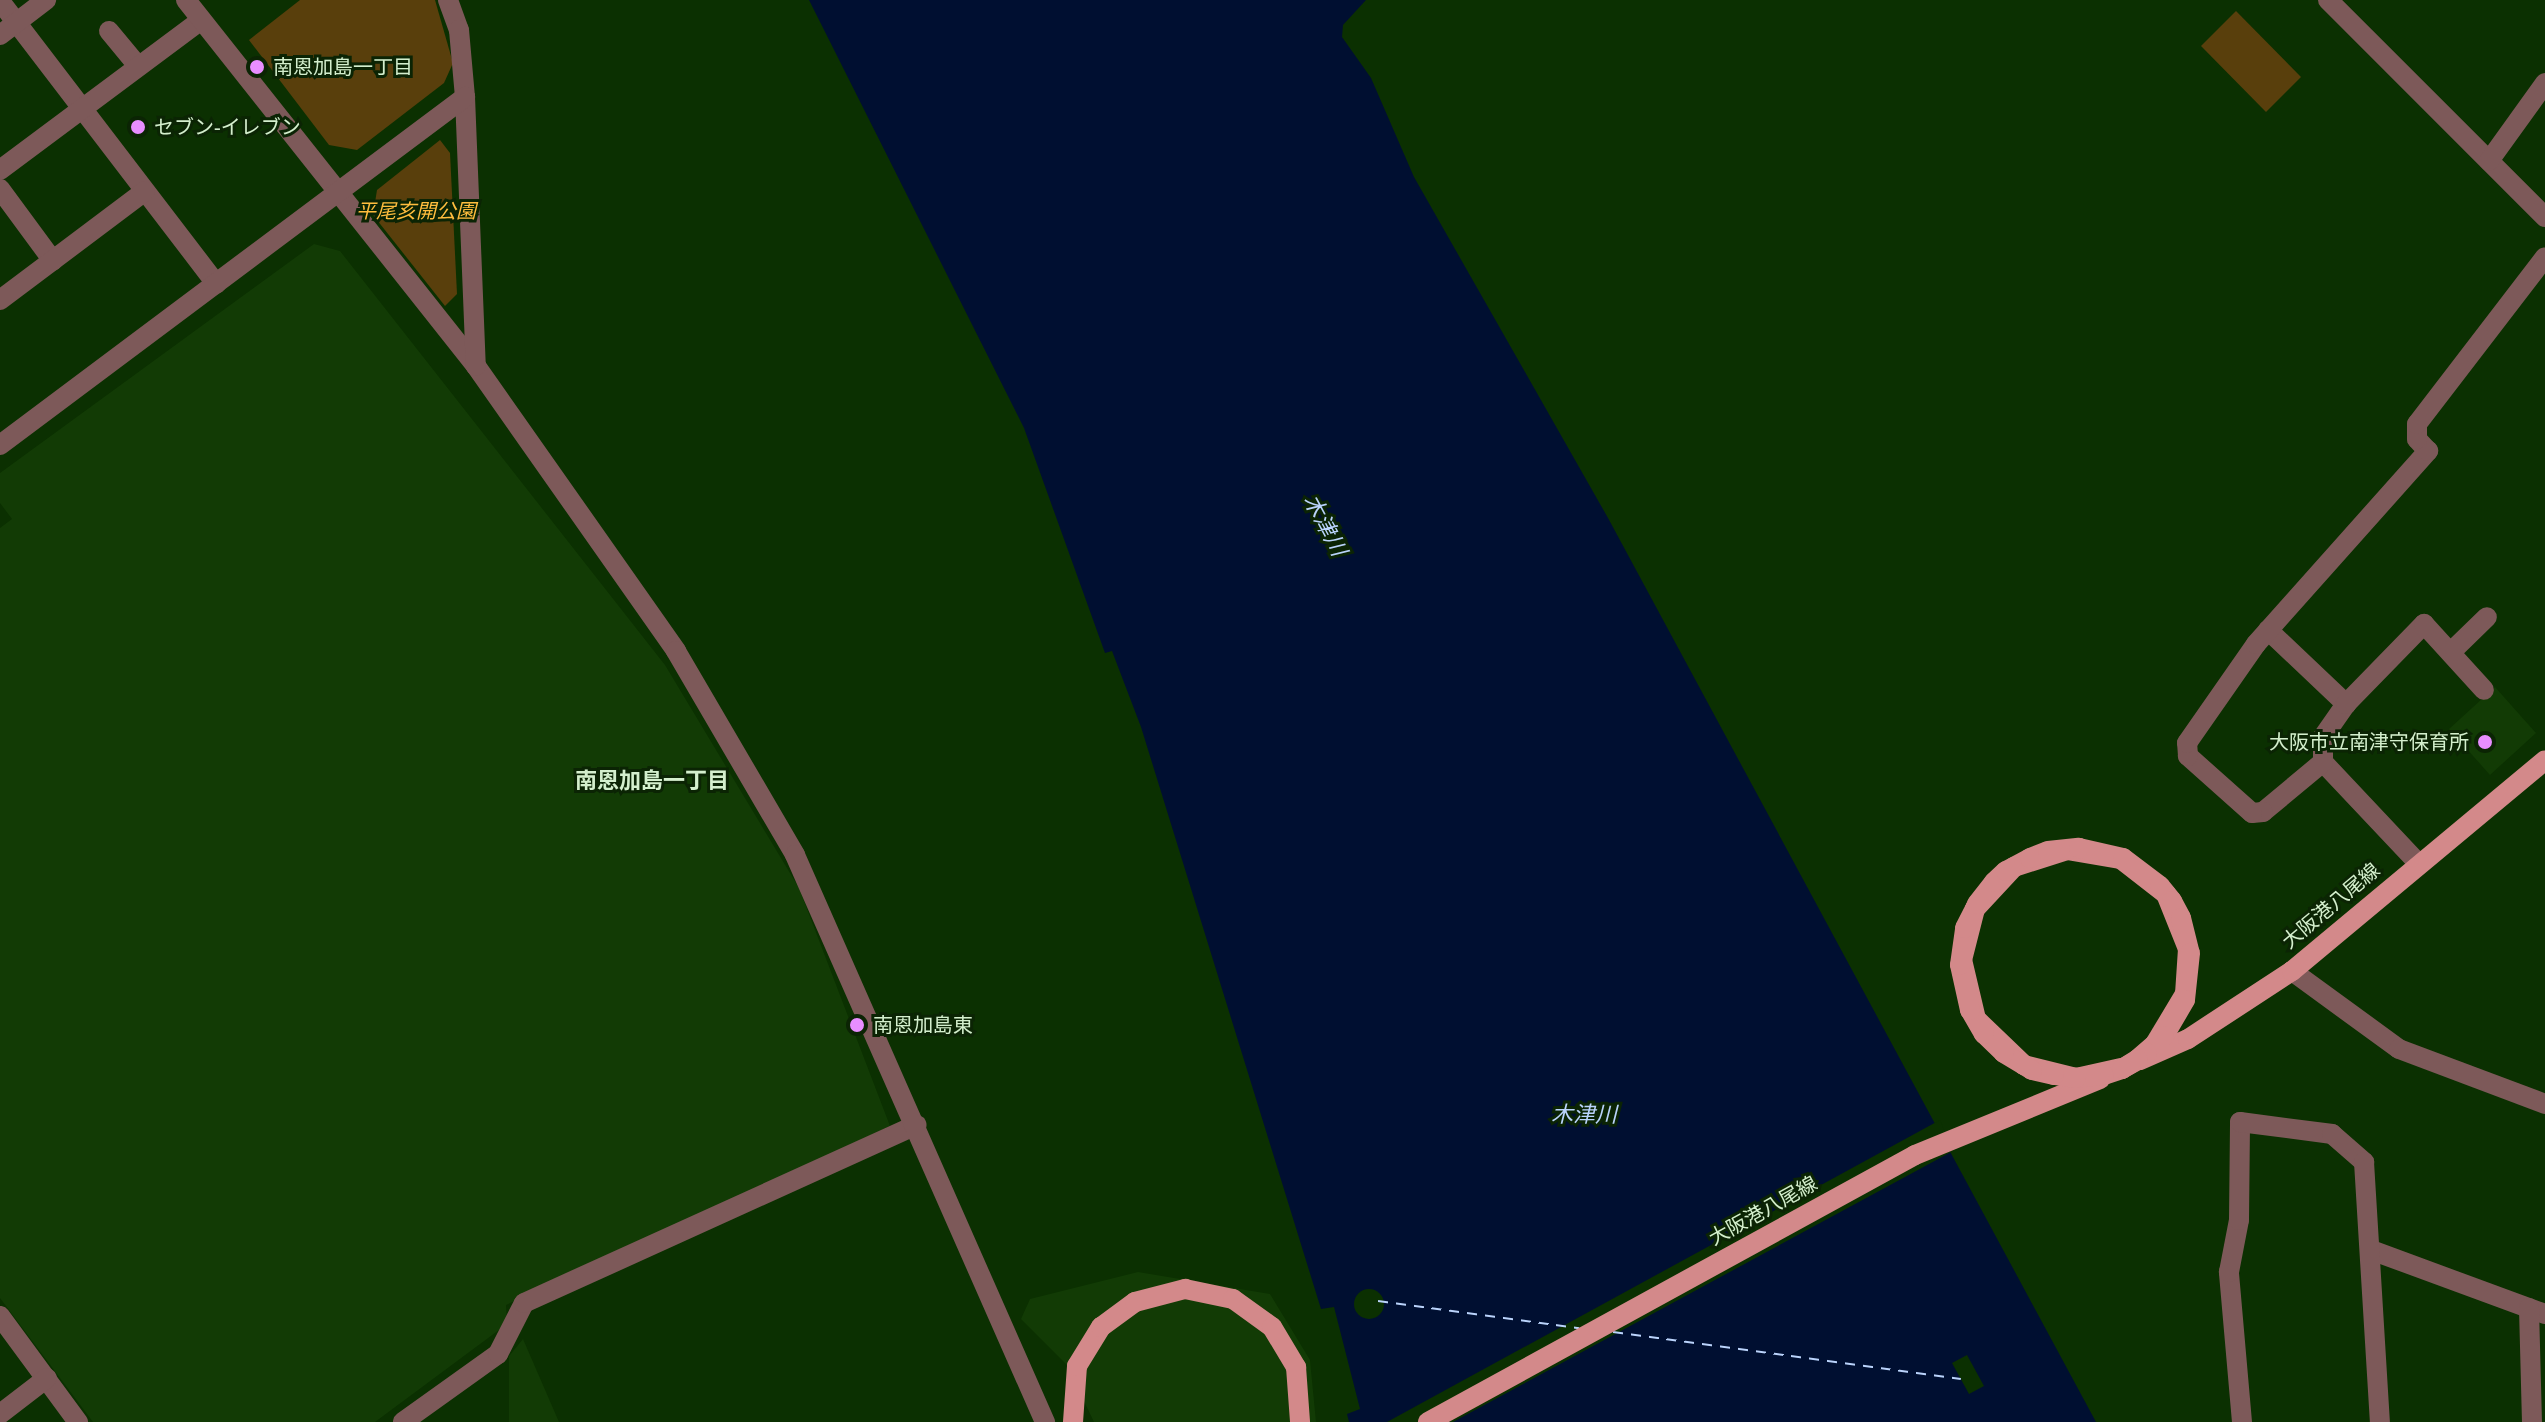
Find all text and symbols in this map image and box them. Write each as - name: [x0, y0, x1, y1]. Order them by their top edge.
- place label: 南恩加島一丁目: [273, 55, 413, 79]
- marker: 南恩加島一丁目: [248, 58, 266, 76]
- place label: セブン-イレブン: [154, 115, 301, 139]
- marker: セブン-イレブン: [129, 118, 147, 136]
- park label: 平尾亥開公園: [356, 199, 476, 223]
- water label: 木津川: [1298, 490, 1352, 560]
- place label: 大阪市立南津守保育所: [2269, 730, 2469, 754]
- marker: 大阪市立南津守保育所: [2476, 733, 2494, 751]
- district label: 南恩加島一丁目: [575, 768, 729, 794]
- street label: 大阪港八尾線: [2277, 858, 2385, 954]
- place label: 南恩加島東: [873, 1013, 973, 1037]
- marker: 南恩加島東: [848, 1016, 866, 1034]
- water label: 木津川: [1551, 1102, 1617, 1128]
- street label: 大阪港八尾線: [1705, 1171, 1821, 1251]

